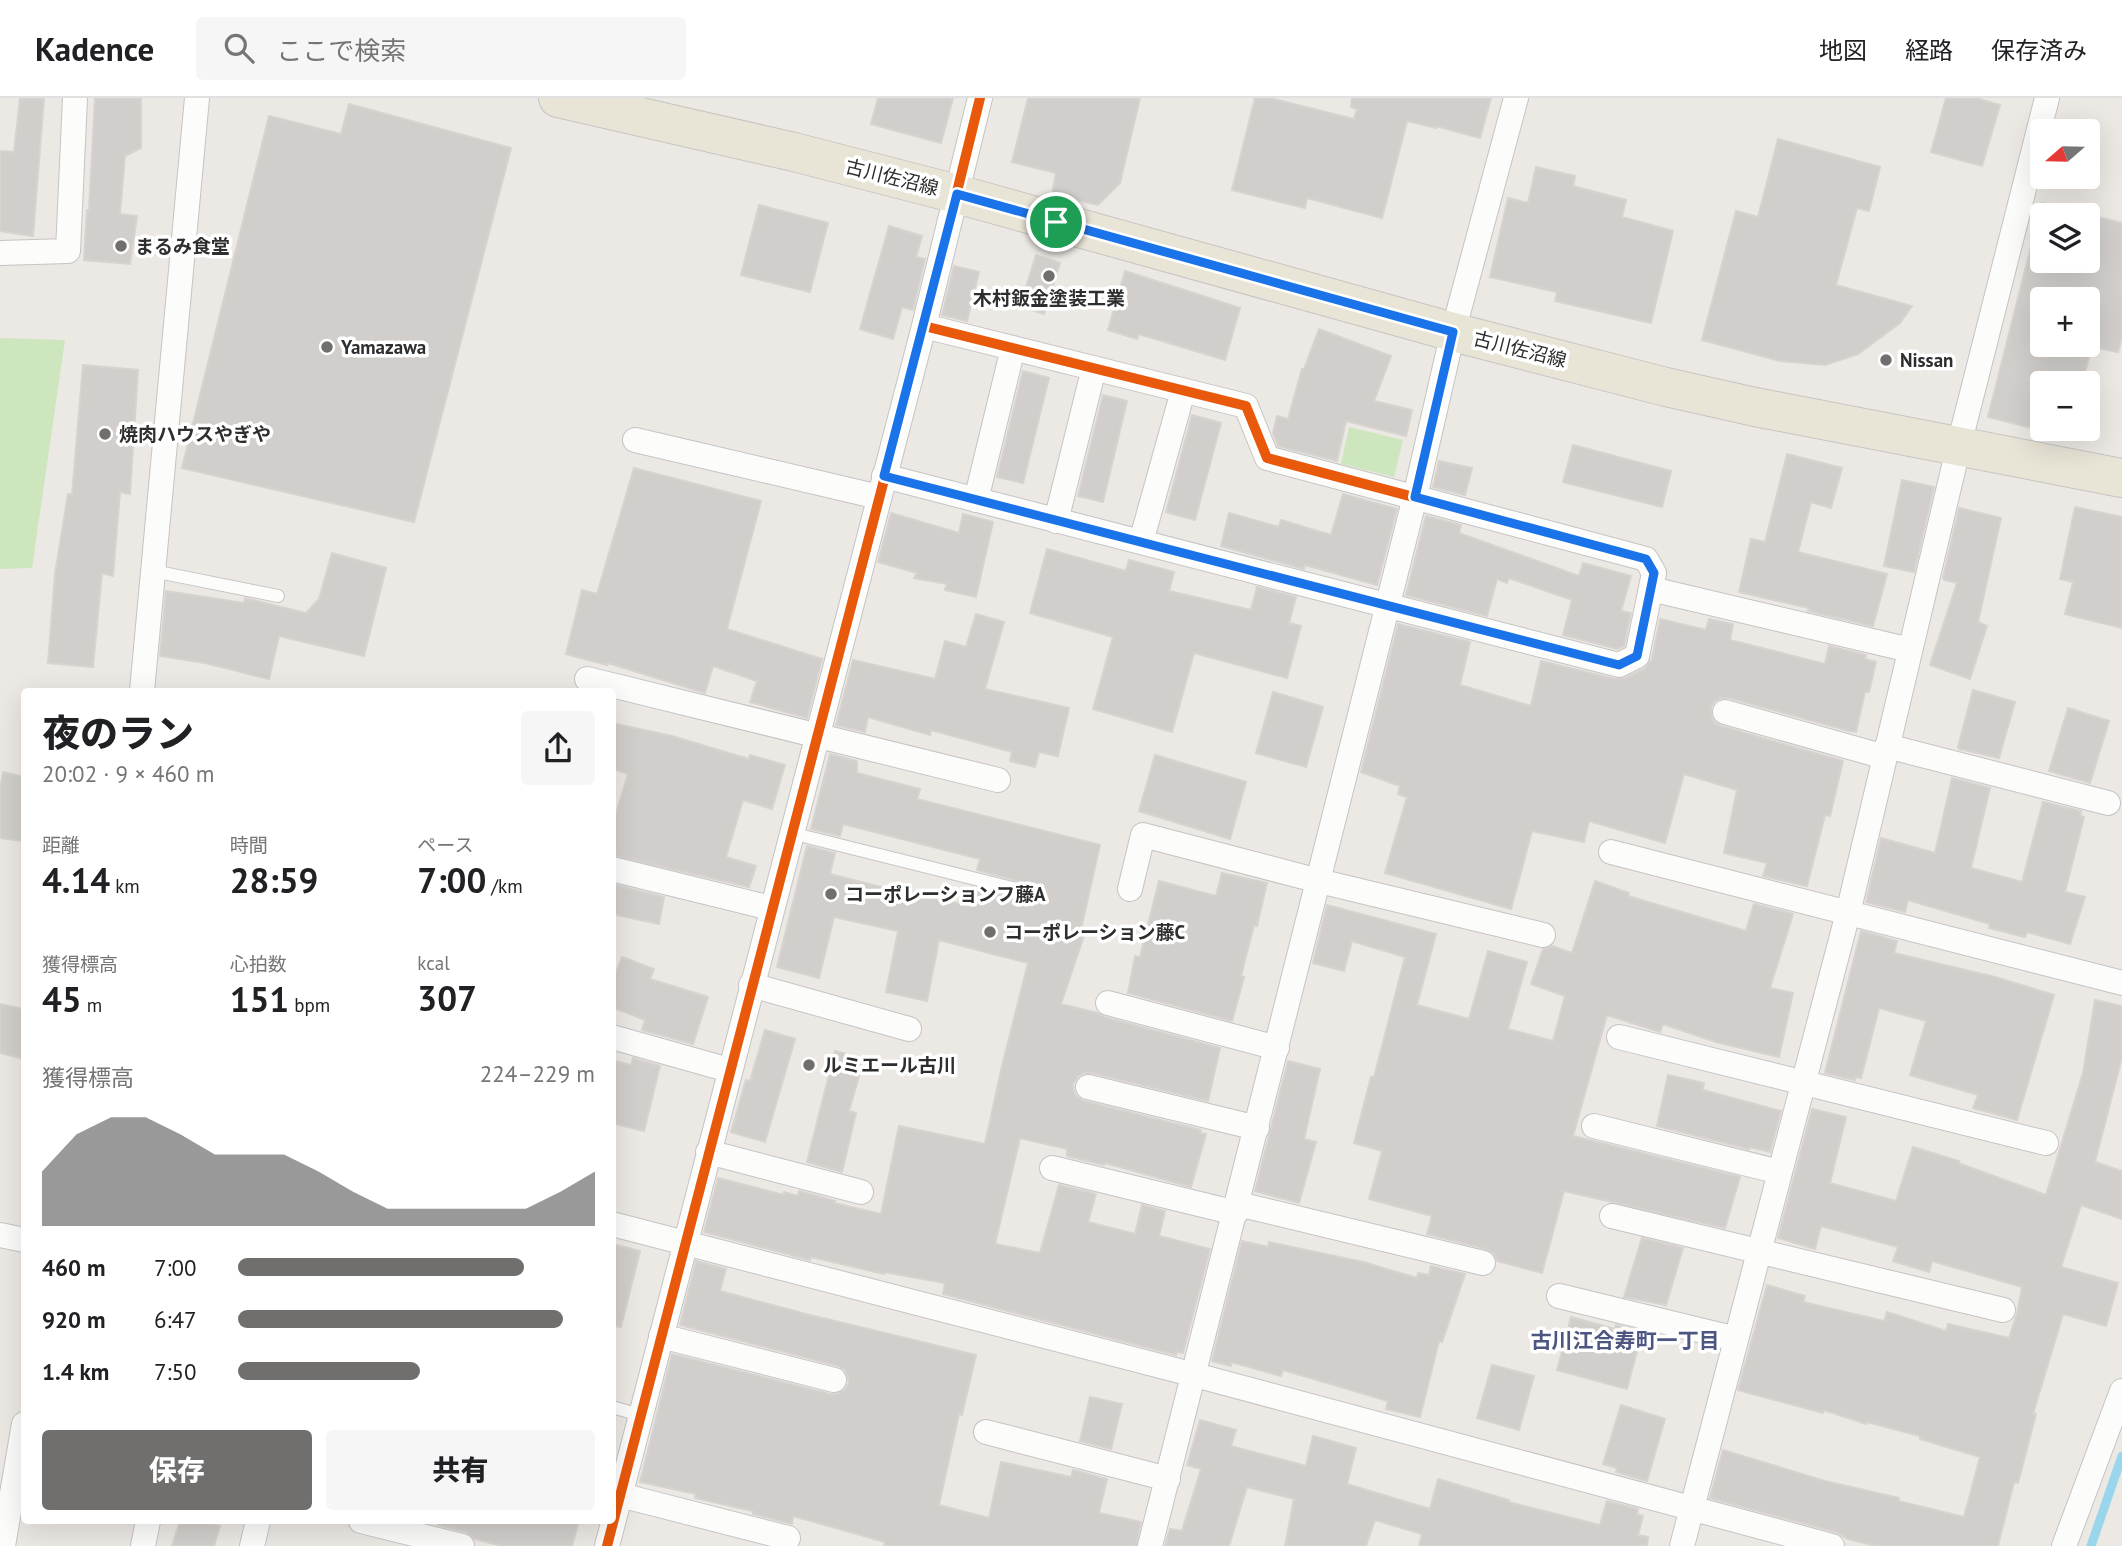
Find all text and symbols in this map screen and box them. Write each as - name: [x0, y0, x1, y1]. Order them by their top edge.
- search box: [196, 17, 686, 80]
- text: Kadence: [35, 27, 154, 70]
- icon: search: [220, 29, 258, 67]
- text: ここで検索: [276, 34, 406, 67]
- text: 地図: [1819, 35, 1867, 66]
- text: 経路: [1905, 35, 1953, 66]
- text: 保存済み: [1991, 35, 2087, 66]
- north arrow: [2030, 119, 2100, 189]
- map controls: [2030, 119, 2100, 441]
- street label: 古川佐沼線: [843, 154, 941, 200]
- pin: [1026, 192, 1086, 252]
- icon: arrive: [1037, 203, 1075, 241]
- button: layers: [2030, 203, 2100, 273]
- place label: まるみ食堂: [135, 234, 230, 258]
- marker: まるみ食堂: [113, 238, 129, 254]
- marker: 木村鈑金塗装工業: [1041, 268, 1057, 284]
- place label: 木村鈑金塗装工業: [973, 286, 1125, 310]
- button: +: [2030, 287, 2100, 357]
- street label: 古川佐沼線: [1471, 326, 1569, 372]
- place label: Yamazawa: [340, 335, 426, 359]
- marker: Yamazawa: [319, 339, 335, 355]
- place label: Nissan: [1900, 348, 1953, 372]
- marker: Nissan: [1878, 352, 1894, 368]
- button: −: [2030, 371, 2100, 441]
- place label: 焼肉ハウスやぎや: [119, 422, 271, 446]
- marker: 焼肉ハウスやぎや: [97, 426, 113, 442]
- text: 夜のラン: [42, 708, 194, 757]
- button: share: [521, 711, 595, 785]
- text: 20:02 · 9 × 460 m: [42, 759, 214, 788]
- text: 距離: [42, 833, 80, 857]
- text: 時間: [230, 833, 268, 857]
- text: ペース: [417, 833, 473, 857]
- text: 4.14: [42, 857, 110, 903]
- text: 28:59: [230, 857, 318, 903]
- text: 7:00: [417, 857, 486, 903]
- text: km: [110, 874, 140, 898]
- text: /km: [486, 874, 523, 898]
- place label: コーポレーションフ藤A: [845, 882, 1046, 906]
- marker: コーポレーションフ藤A: [823, 886, 839, 902]
- place label: コーポレーション藤C: [1004, 920, 1186, 944]
- marker: コーポレーション藤C: [982, 924, 998, 940]
- text: kcal: [417, 951, 450, 975]
- text: 獲得標高: [42, 952, 118, 976]
- text: 心拍数: [230, 952, 287, 976]
- text: 307: [417, 975, 477, 1021]
- text: 45: [42, 976, 82, 1022]
- text: 151: [230, 976, 289, 1022]
- text: m: [82, 993, 102, 1017]
- text: bpm: [289, 993, 330, 1017]
- place label: ルミエール古川: [823, 1053, 956, 1077]
- marker: ルミエール古川: [801, 1057, 817, 1073]
- text: 224–229 m: [480, 1059, 595, 1088]
- text: 獲得標高: [42, 1063, 134, 1092]
- text: 460 m: [42, 1253, 105, 1282]
- text: 7:00: [154, 1253, 197, 1282]
- text: 920 m: [42, 1305, 105, 1334]
- text: 6:47: [154, 1305, 197, 1334]
- district label: 古川江合寿町一丁目: [1531, 1327, 1720, 1354]
- text: 1.4 km: [42, 1357, 109, 1386]
- text: 7:50: [154, 1357, 197, 1386]
- button: 保存: [42, 1430, 312, 1510]
- button: 共有: [326, 1430, 595, 1510]

